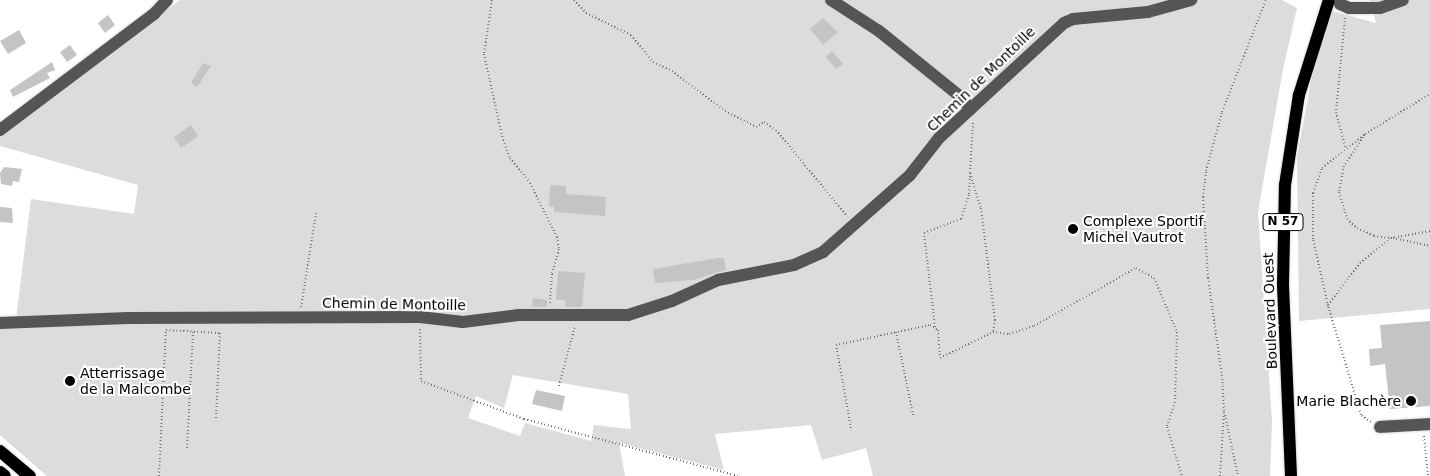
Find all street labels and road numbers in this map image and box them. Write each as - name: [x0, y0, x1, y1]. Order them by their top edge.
- street label: Chemin de Montoille: [923, 23, 1039, 135]
- road number: N 57: [1262, 212, 1304, 232]
- street label: Boulevard Ouest: [1260, 252, 1280, 370]
- street label: Chemin de Montoille: [322, 294, 466, 314]

